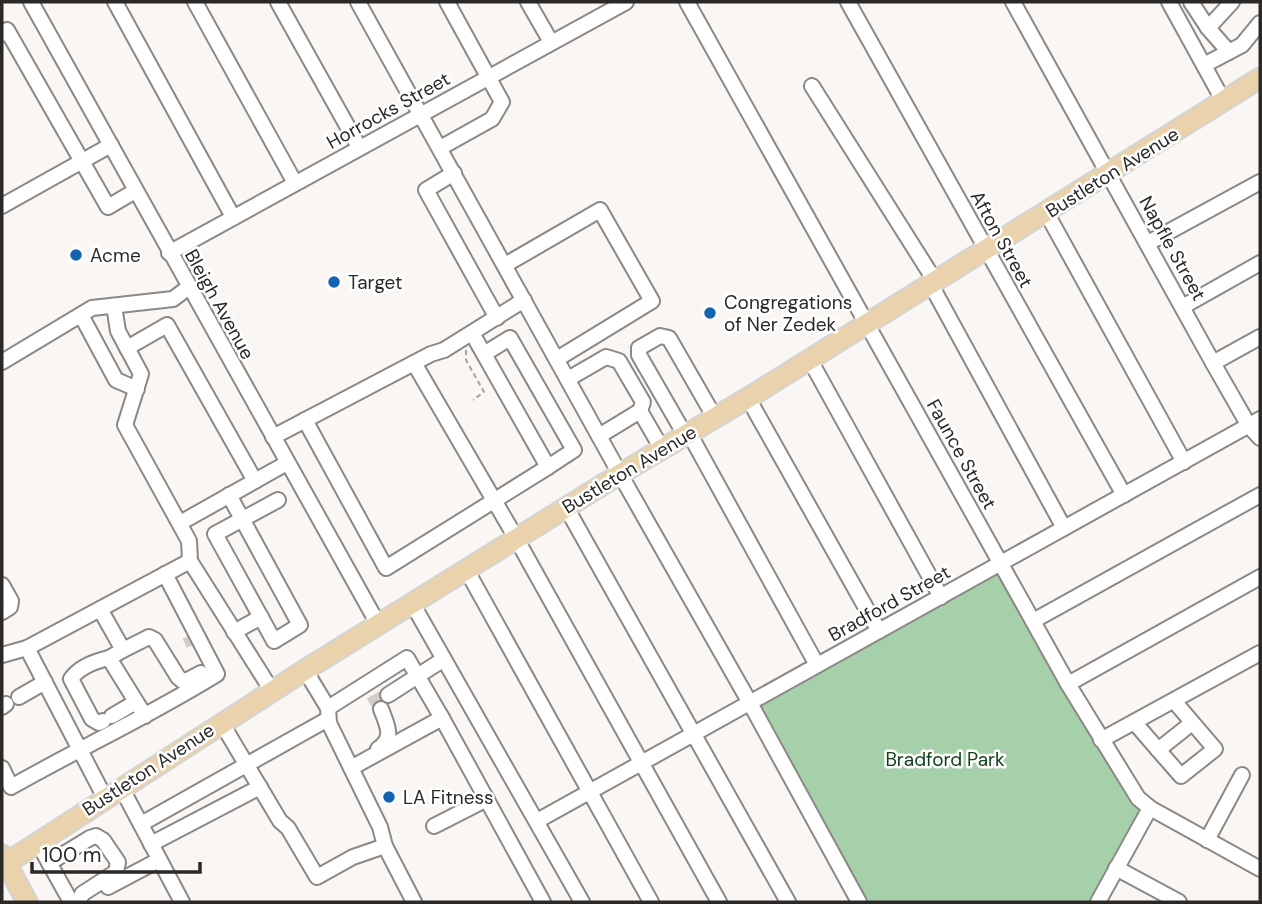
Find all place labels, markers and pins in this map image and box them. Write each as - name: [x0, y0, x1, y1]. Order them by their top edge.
- place label: Acme: [90, 243, 141, 268]
- marker: Acme: [68, 247, 84, 263]
- place label: Target: [348, 270, 403, 295]
- marker: Target: [326, 274, 342, 290]
- place label: Congregations of Ner Zedek: [724, 290, 852, 337]
- marker: Congregations of Ner Zedek: [702, 305, 718, 321]
- place label: LA Fitness: [403, 785, 494, 810]
- marker: LA Fitness: [381, 789, 397, 805]

